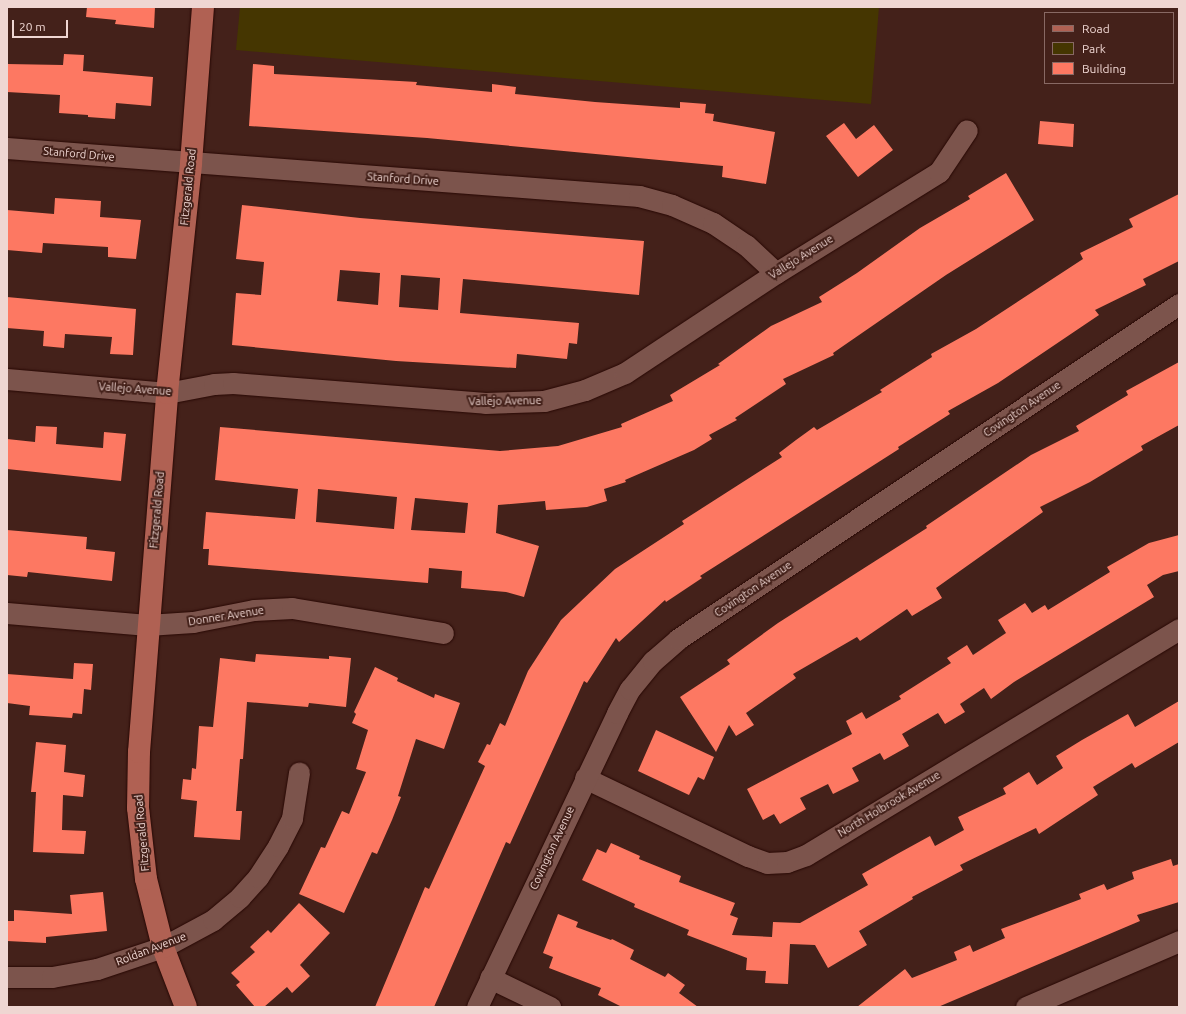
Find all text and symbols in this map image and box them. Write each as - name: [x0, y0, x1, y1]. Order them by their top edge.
- scale bar: [14, 12, 70, 38]
- legend: [1044, 12, 1174, 84]
- text: 20 m: [19, 20, 46, 33]
- text: Road: [1082, 22, 1110, 35]
- text: Park: [1082, 42, 1106, 55]
- text: Building: [1082, 62, 1126, 75]
- street label: Stanford Drive: [43, 144, 115, 164]
- street label: Fitzgerald Road: [177, 148, 199, 226]
- street label: Stanford Drive: [367, 170, 439, 188]
- street label: Vallejo Avenue: [767, 232, 835, 282]
- street label: Covington Avenue: [981, 378, 1063, 440]
- street label: Vallejo Avenue: [98, 380, 172, 398]
- street label: Vallejo Avenue: [468, 394, 542, 408]
- street label: Fitzgerald Road: [147, 471, 167, 549]
- street label: Covington Avenue: [712, 558, 794, 620]
- street label: Donner Avenue: [187, 603, 265, 629]
- street label: North Holbrook Avenue: [835, 768, 943, 840]
- street label: Fitzgerald Road: [132, 794, 152, 872]
- street label: Covington Avenue: [527, 804, 577, 892]
- street label: Roldan Avenue: [114, 930, 188, 968]

